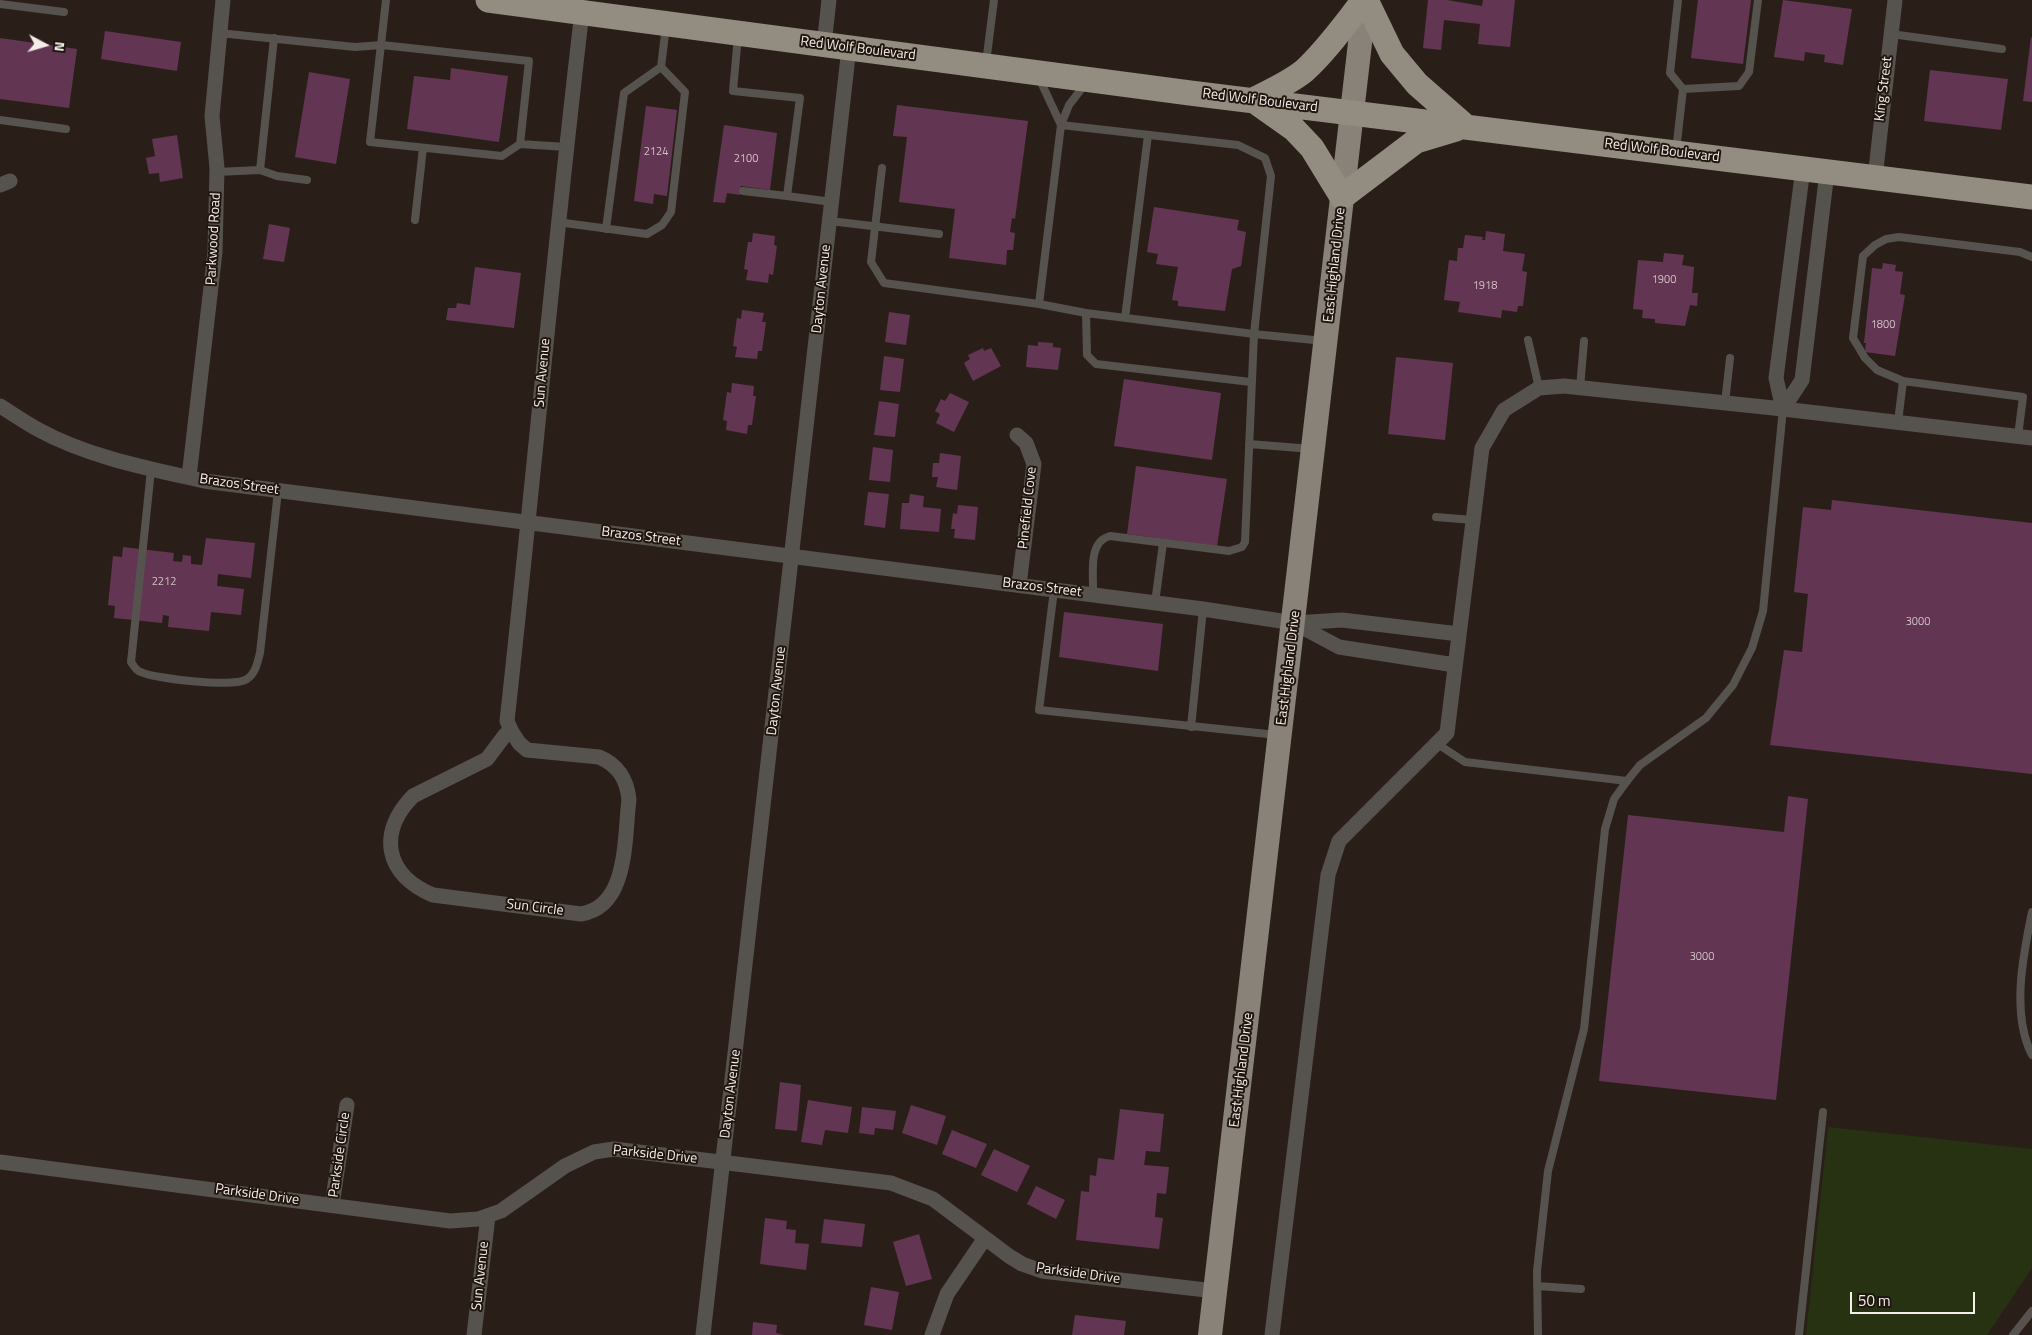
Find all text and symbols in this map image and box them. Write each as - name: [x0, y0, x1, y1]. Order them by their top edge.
- north arrow: [20, 20, 70, 70]
- street label: Red Wolf Boulevard: [799, 34, 917, 64]
- text: N: [49, 41, 71, 53]
- street label: King Street: [1872, 56, 1896, 122]
- street label: Red Wolf Boulevard: [1201, 86, 1319, 116]
- street label: Red Wolf Boulevard: [1603, 136, 1721, 166]
- house number: 2124: [644, 145, 668, 159]
- house number: 2100: [734, 152, 758, 166]
- street label: Parkwood Road: [203, 192, 225, 286]
- street label: East Highland Drive: [1321, 207, 1349, 323]
- street label: Dayton Avenue: [809, 244, 835, 334]
- house number: 1900: [1652, 273, 1676, 287]
- house number: 1918: [1473, 279, 1497, 293]
- house number: 1800: [1871, 318, 1895, 332]
- street label: Sun Avenue: [532, 338, 554, 408]
- street label: Pinefield Cove: [1015, 466, 1041, 550]
- street label: Brazos Street: [198, 471, 280, 499]
- street label: Brazos Street: [600, 524, 682, 550]
- house number: 2212: [152, 575, 176, 589]
- street label: Brazos Street: [1001, 575, 1083, 601]
- street label: East Highland Drive: [1274, 610, 1304, 726]
- house number: 3000: [1906, 615, 1930, 629]
- street label: Dayton Avenue: [764, 646, 790, 736]
- street label: Sun Circle: [505, 896, 565, 920]
- house number: 3000: [1690, 950, 1714, 964]
- street label: East Highland Drive: [1227, 1012, 1257, 1128]
- street label: Dayton Avenue: [717, 1049, 745, 1139]
- street label: Parkside Circle: [326, 1111, 354, 1199]
- street label: Parkside Drive: [612, 1142, 698, 1168]
- street label: Parkside Drive: [214, 1181, 300, 1209]
- street label: Sun Avenue: [469, 1241, 493, 1311]
- street label: Parkside Drive: [1035, 1260, 1121, 1288]
- scale bar: [1852, 1282, 1977, 1314]
- text: 50 m: [1858, 1289, 1891, 1312]

